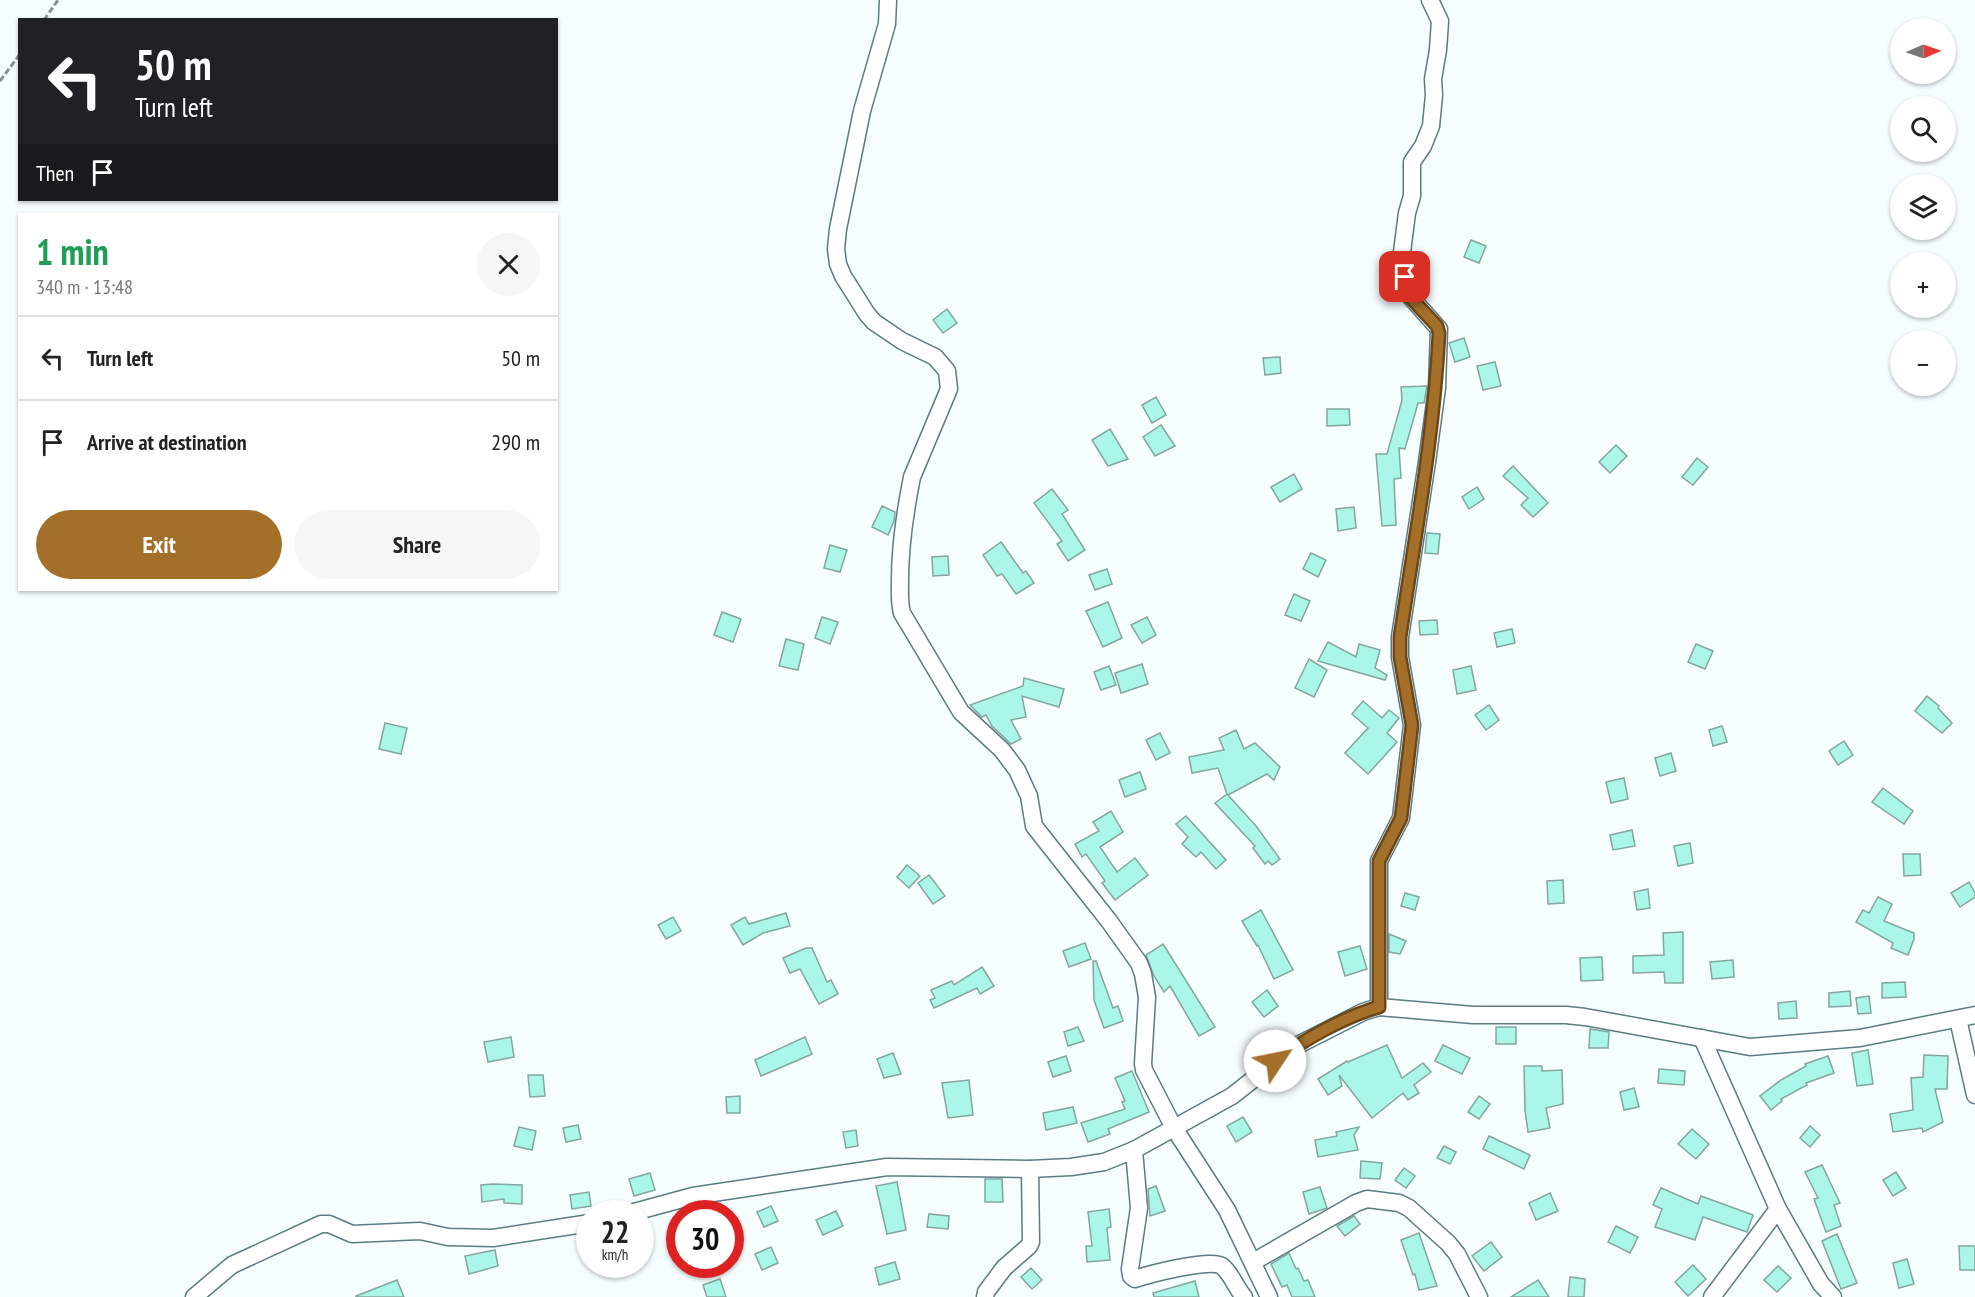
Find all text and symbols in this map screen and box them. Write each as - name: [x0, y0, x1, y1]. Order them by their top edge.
- north arrow: [1890, 18, 1956, 84]
- map controls: [1890, 18, 1956, 396]
- text: 50 m: [135, 37, 212, 92]
- icon: left: [36, 42, 114, 120]
- text: Turn left: [135, 90, 213, 124]
- button: search: [1890, 96, 1956, 162]
- icon: arrive: [86, 156, 119, 189]
- text: Then: [36, 159, 74, 187]
- button: layers: [1890, 174, 1956, 240]
- text: 1 min: [36, 228, 109, 275]
- button: close: [477, 233, 540, 296]
- pin: [1379, 251, 1430, 302]
- button: +: [1890, 252, 1956, 318]
- icon: arrive: [1388, 260, 1421, 293]
- text: 340 m · 13:48: [36, 274, 133, 300]
- button: −: [1890, 330, 1956, 396]
- icon: left: [36, 342, 69, 375]
- text: Turn left: [87, 344, 153, 372]
- text: 50 m: [501, 344, 540, 372]
- icon: arrive: [36, 426, 69, 459]
- text: Arrive at destination: [87, 428, 247, 456]
- text: 290 m: [491, 428, 540, 456]
- button: Exit: [36, 510, 282, 579]
- button: Share: [294, 510, 540, 579]
- position arrow: [1243, 1029, 1307, 1093]
- speed limit sign: 30: [666, 1200, 744, 1278]
- text: 22: [601, 1212, 629, 1251]
- text: km/h: [602, 1245, 628, 1264]

